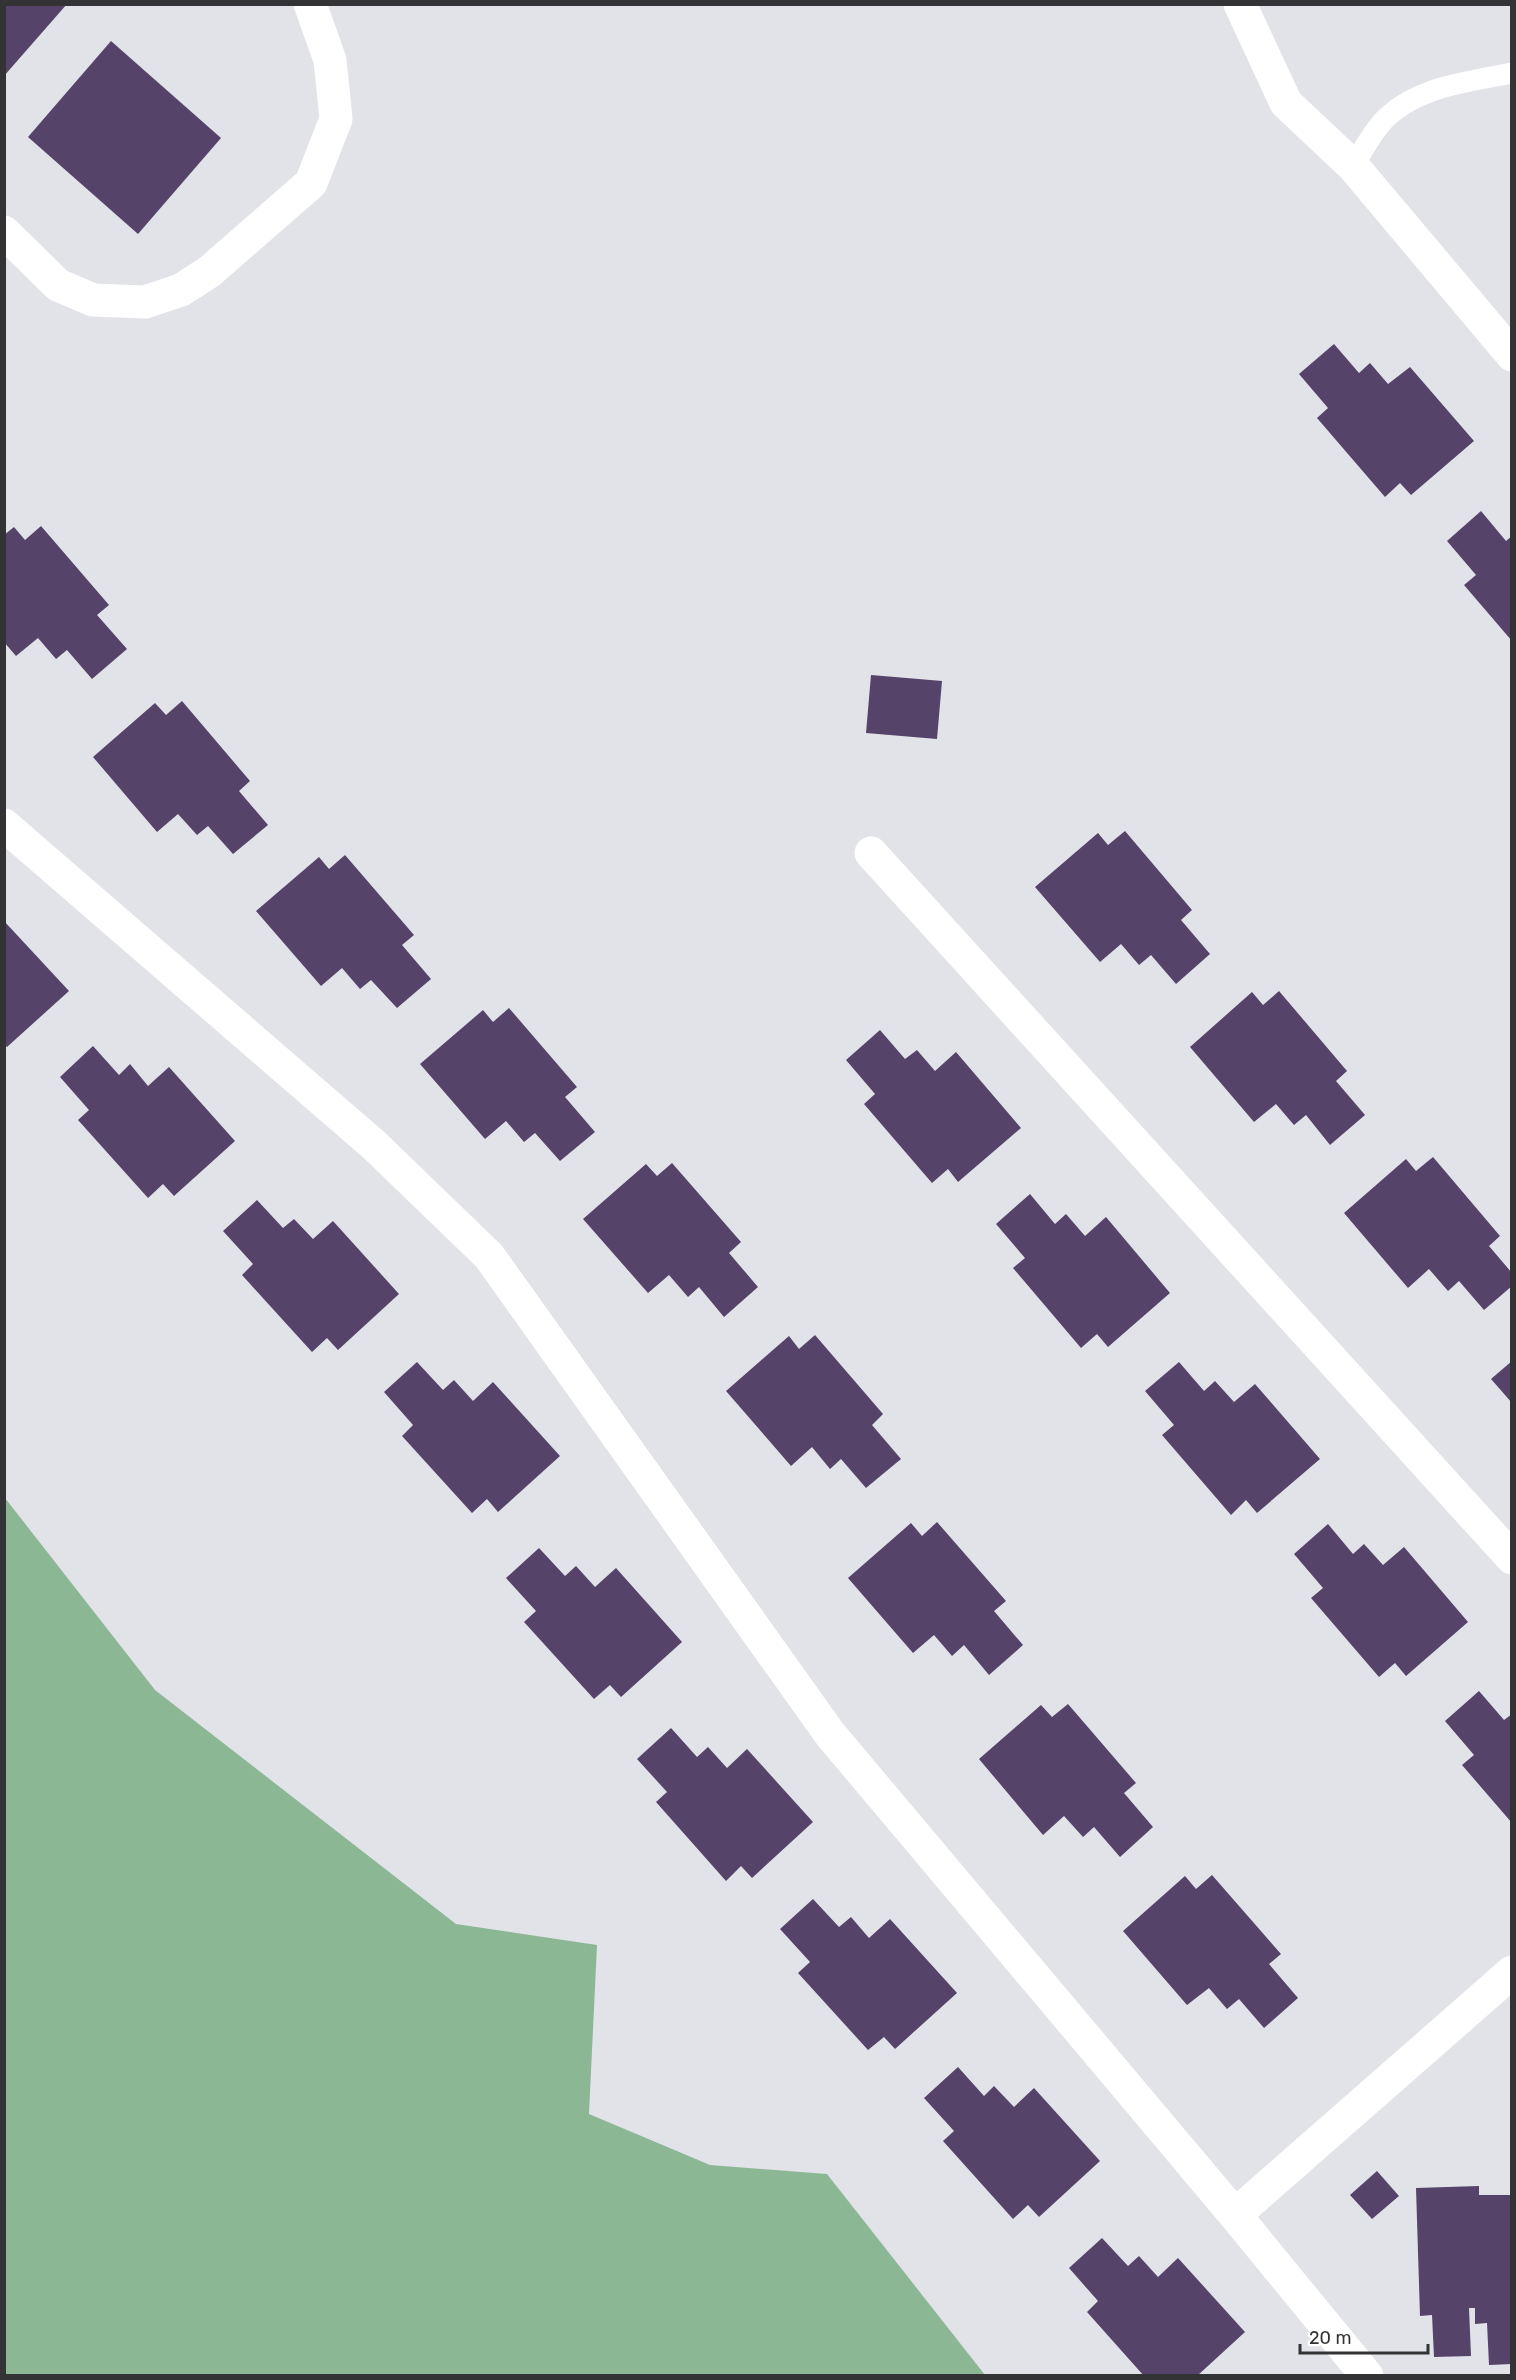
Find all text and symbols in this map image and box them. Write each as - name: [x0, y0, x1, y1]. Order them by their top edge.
- scale bar: [1300, 2317, 1428, 2355]
- text: 20 m: [1309, 2327, 1351, 2349]

